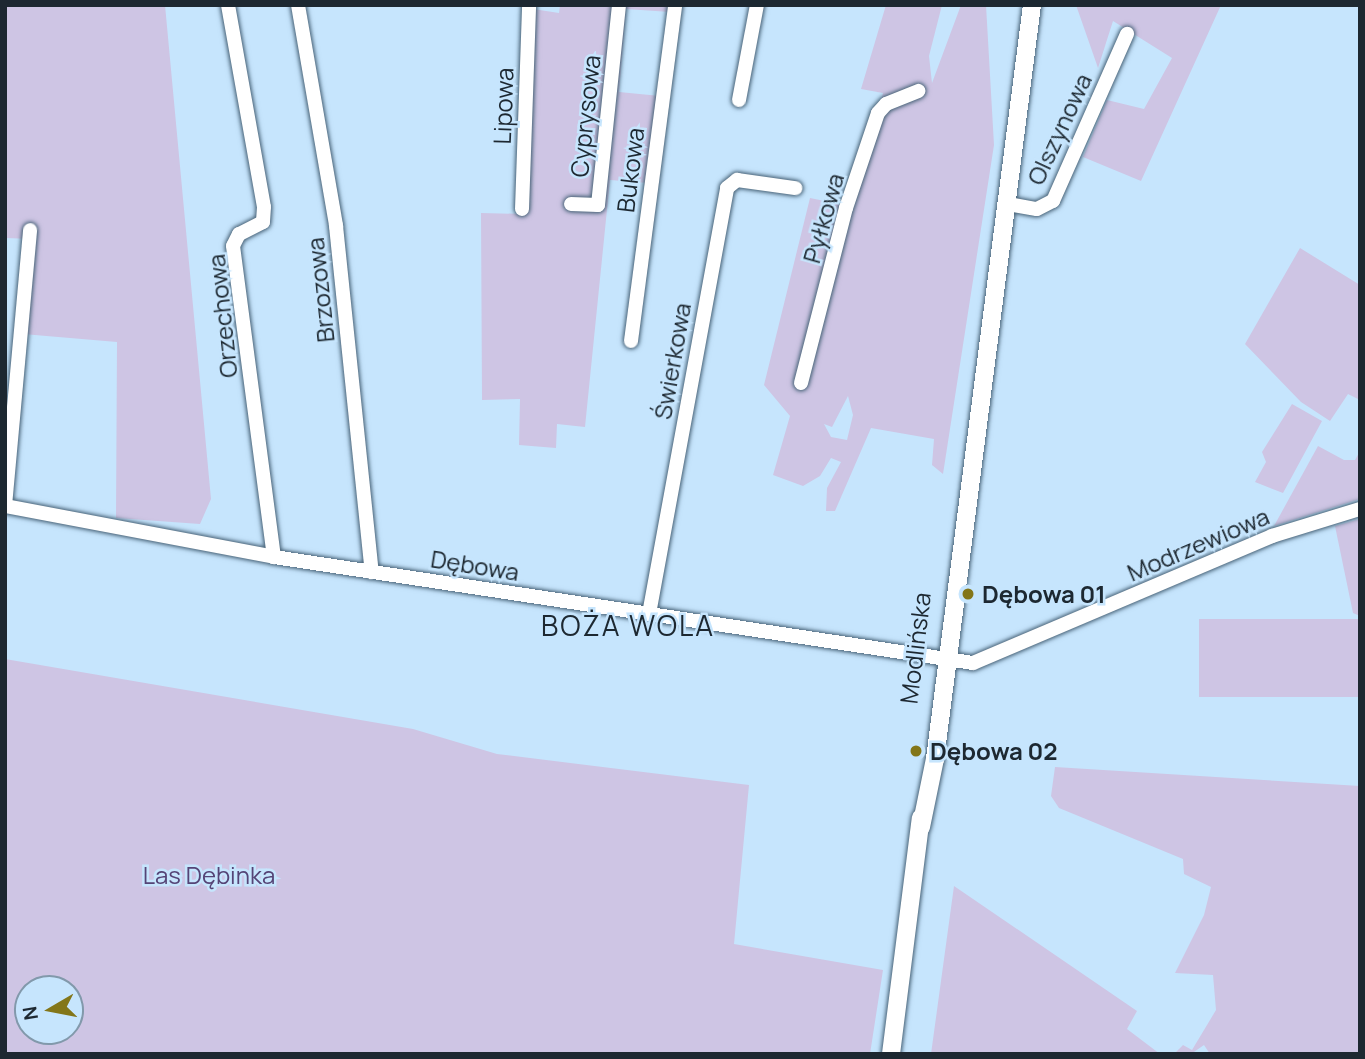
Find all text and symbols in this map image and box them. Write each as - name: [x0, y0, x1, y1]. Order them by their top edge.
- street label: Cyprysowa: [564, 54, 606, 178]
- street label: Lipowa: [487, 67, 519, 145]
- street label: Olszynowa: [1021, 69, 1097, 189]
- street label: Bukowa: [611, 126, 649, 214]
- street label: Pyłkowa: [796, 170, 850, 266]
- street label: Brzozowa: [300, 236, 340, 344]
- street label: Orzechowa: [201, 253, 243, 379]
- street label: Świerkowa: [648, 300, 696, 422]
- street label: Modrzewiowa: [1123, 501, 1273, 587]
- street label: Dębowa: [429, 544, 521, 586]
- place label: Dębowa 01: [982, 580, 1106, 608]
- marker: Dębowa 01: [960, 586, 976, 602]
- street label: Modlińska: [894, 591, 936, 705]
- district label: BOŻA WOLA: [542, 608, 714, 642]
- place label: Dębowa 02: [930, 737, 1058, 765]
- marker: Dębowa 02: [908, 743, 924, 759]
- park label: Las Dębinka: [143, 861, 275, 889]
- north arrow: [14, 975, 84, 1045]
- text: N: [16, 1004, 44, 1022]

